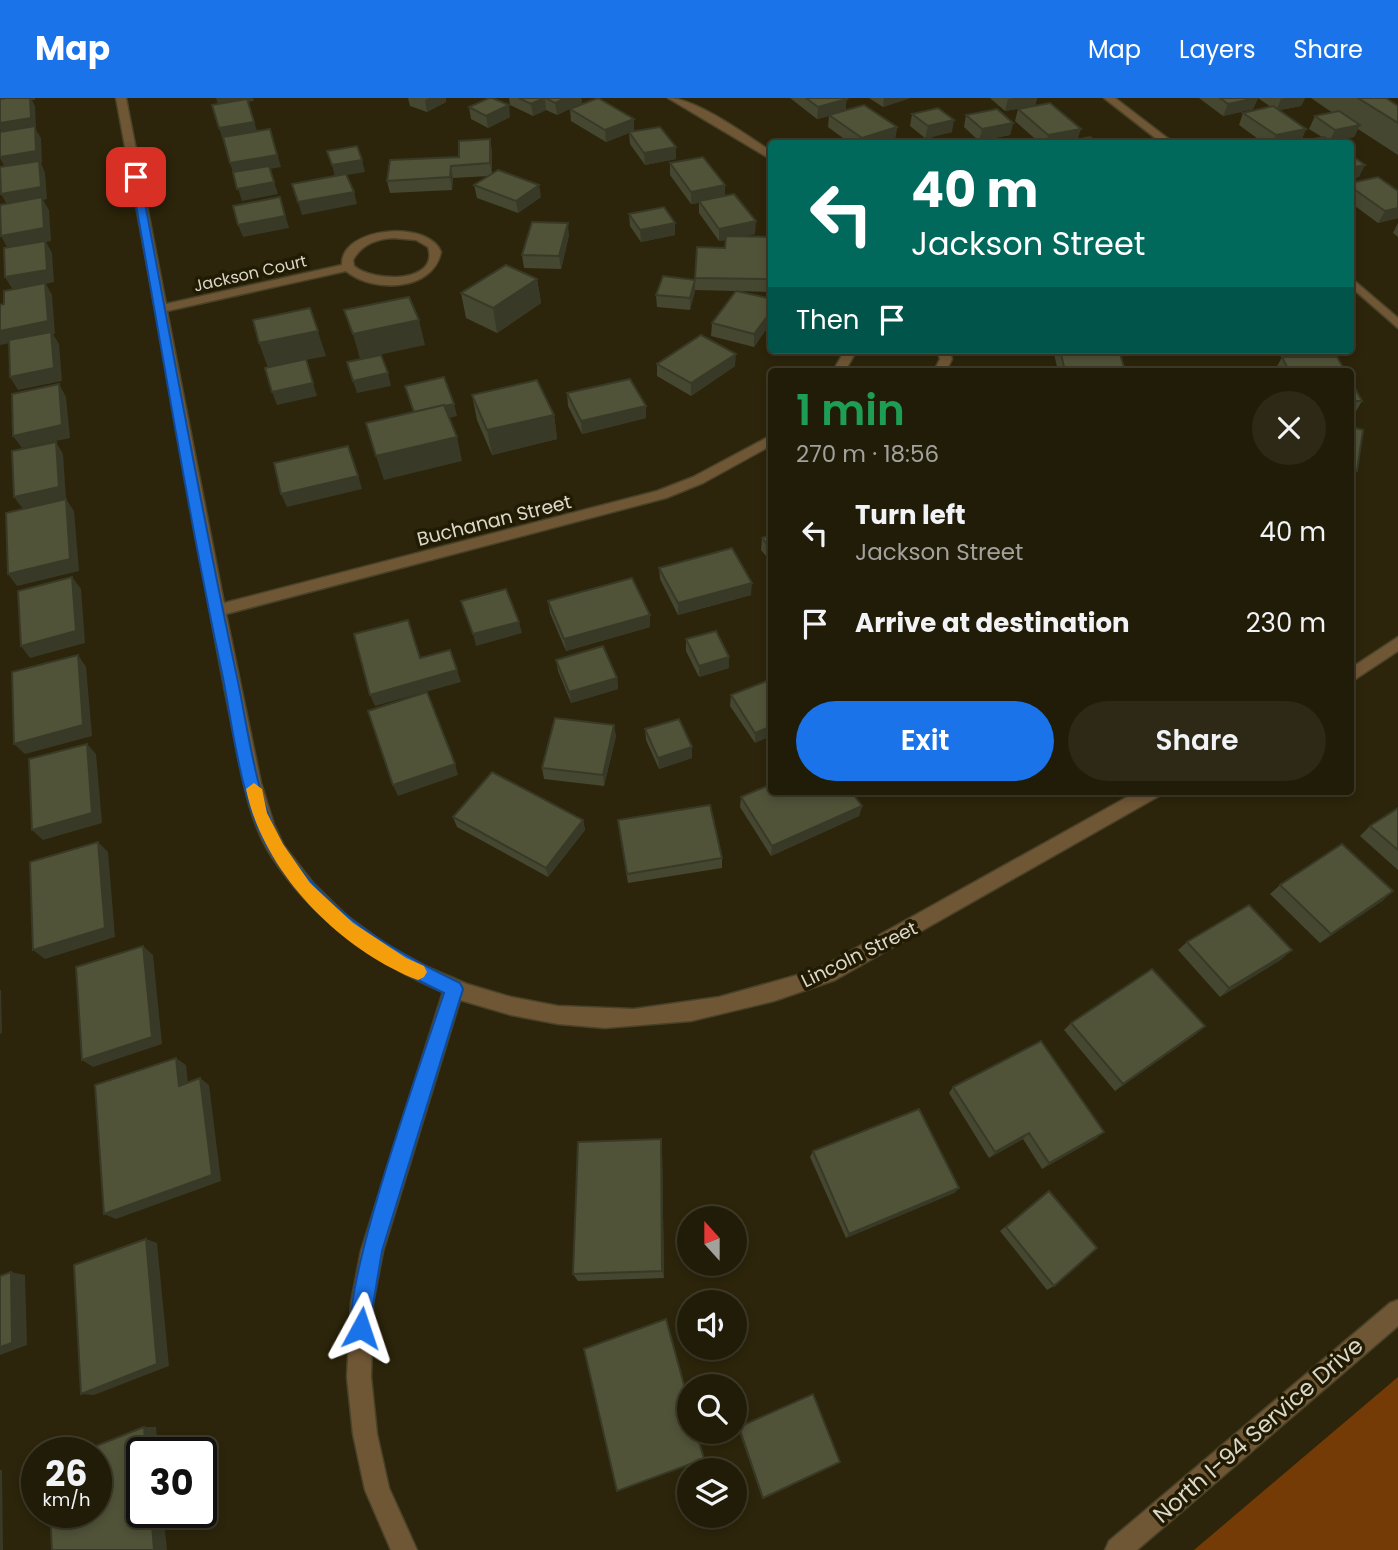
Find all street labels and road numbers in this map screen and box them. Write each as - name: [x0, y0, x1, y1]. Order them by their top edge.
- street label: Jackson Court: [192, 249, 309, 298]
- street label: Buchanan Street: [414, 488, 574, 553]
- street label: Lincoln Street: [797, 915, 922, 994]
- street label: North I-94 Service Drive: [1146, 1330, 1370, 1530]

